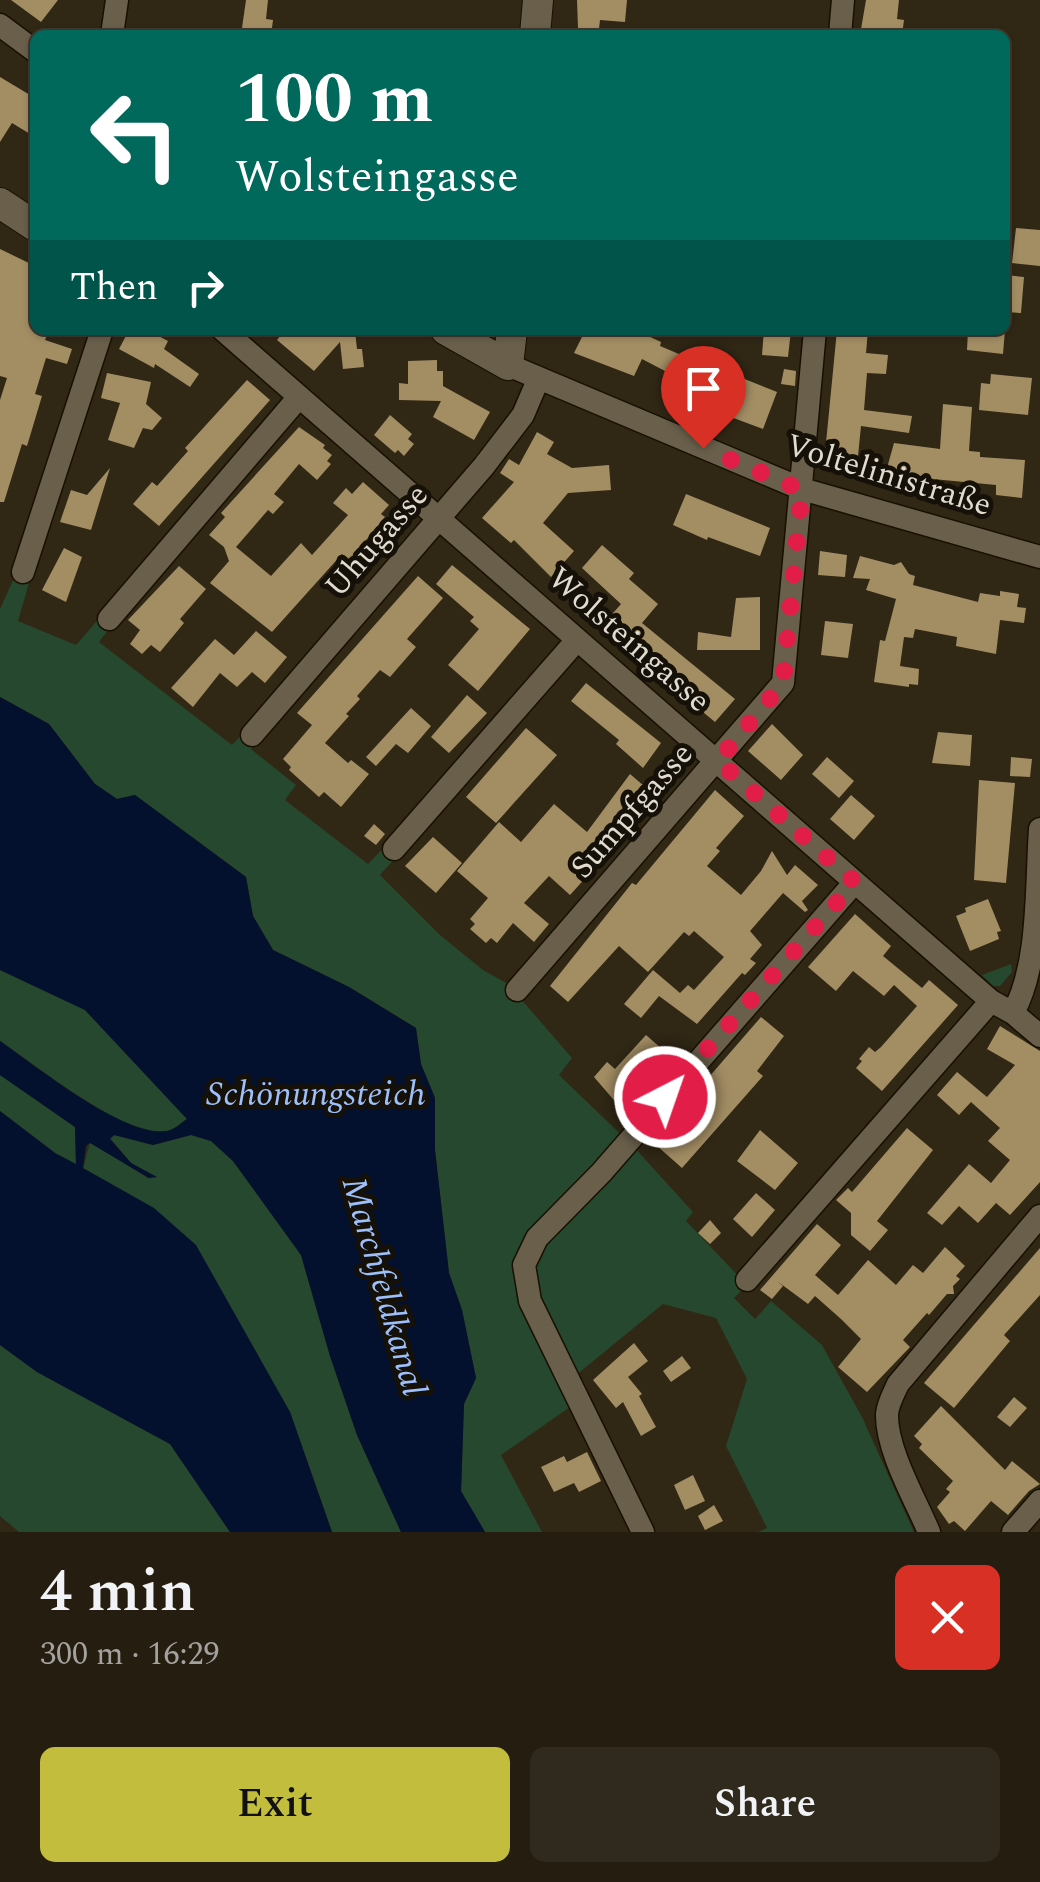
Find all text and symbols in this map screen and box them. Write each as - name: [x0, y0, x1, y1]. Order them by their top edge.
- text: 100 m: [235, 47, 433, 153]
- icon: left: [70, 70, 200, 200]
- text: Wolsteingasse: [235, 143, 519, 212]
- text: Then: [70, 259, 158, 317]
- icon: right: [178, 260, 233, 315]
- pin: [661, 346, 746, 449]
- icon: arrive: [676, 361, 731, 416]
- street label: Voltelinistraße: [780, 421, 997, 530]
- street label: Uhugasse: [313, 473, 441, 609]
- street label: Wolsteingasse: [537, 555, 721, 725]
- street label: Sumpfgasse: [559, 732, 705, 890]
- position arrow: [613, 1045, 717, 1149]
- water label: Schönungsteich: [206, 1068, 426, 1121]
- water label: Marchfeldkanal: [327, 1171, 440, 1402]
- text: 4 min: [40, 1546, 196, 1638]
- button: close: [895, 1565, 1000, 1670]
- text: 300 m · 16:29: [40, 1630, 220, 1679]
- button: Exit: [40, 1747, 510, 1862]
- button: Share: [530, 1747, 1000, 1862]

